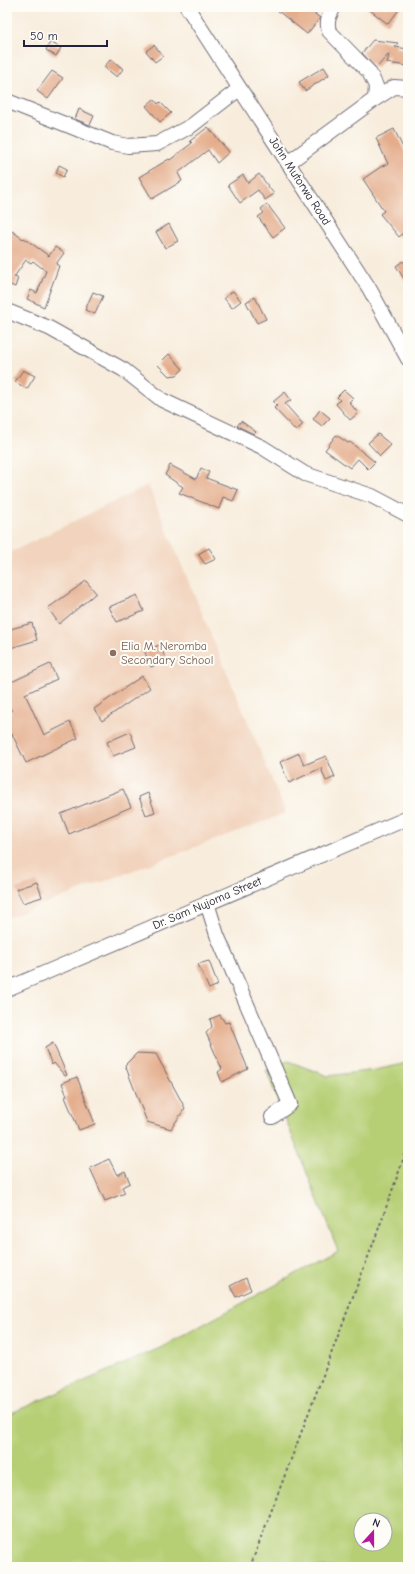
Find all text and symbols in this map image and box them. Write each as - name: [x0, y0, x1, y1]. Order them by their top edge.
- scale bar: [24, 22, 107, 48]
- text: 50 m: [30, 29, 58, 43]
- street label: John Mutorwa Road: [266, 134, 334, 228]
- place label: Elia M. Neromba Secondary School: [121, 639, 213, 667]
- marker: Elia M. Neromba Secondary School: [108, 648, 118, 658]
- street label: Dr. Sam Nujoma Street: [150, 873, 264, 932]
- north arrow: [353, 1512, 393, 1552]
- text: N: [371, 1516, 382, 1530]

